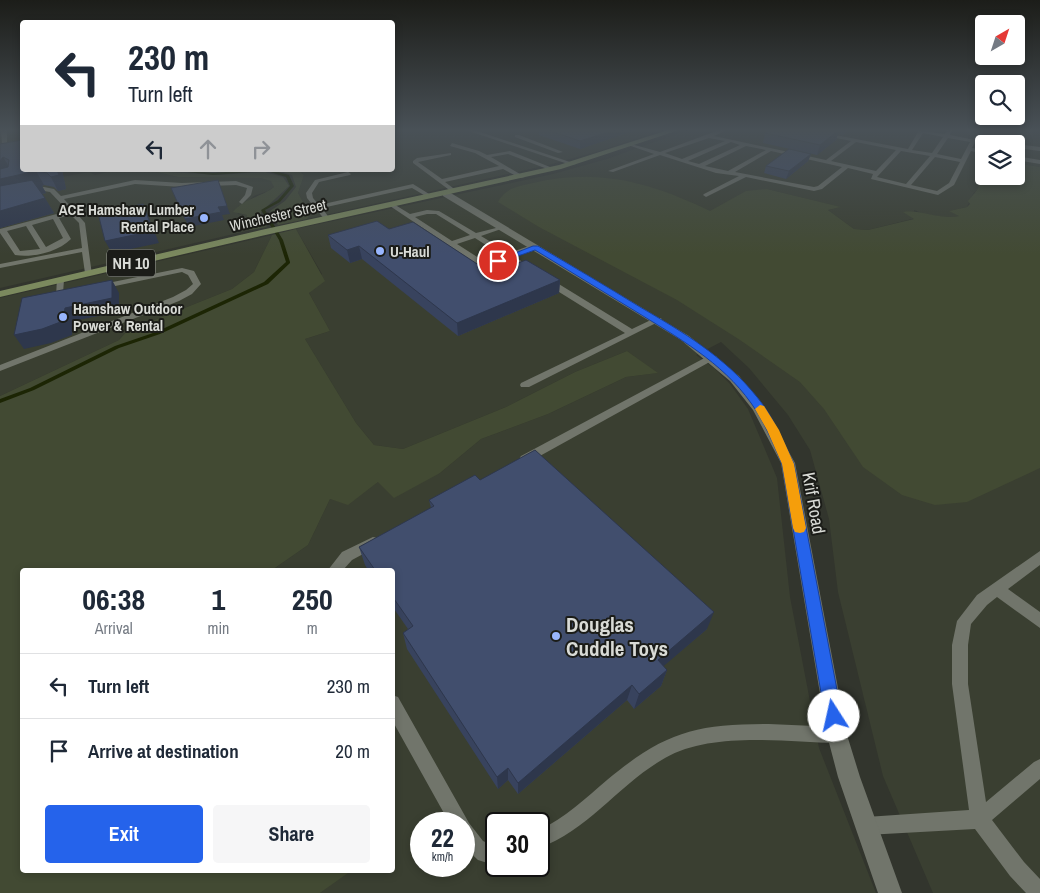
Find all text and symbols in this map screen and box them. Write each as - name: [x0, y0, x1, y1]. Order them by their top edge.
- north arrow: [975, 15, 1025, 65]
- map controls: [975, 15, 1025, 185]
- text: 230 m: [128, 34, 209, 81]
- icon: left: [45, 40, 110, 105]
- button: search: [975, 75, 1025, 125]
- text: Turn left: [128, 79, 193, 109]
- icon: left: [141, 135, 169, 163]
- icon: ahead: [194, 135, 222, 163]
- icon: right: [247, 135, 275, 163]
- button: layers: [975, 135, 1025, 185]
- street label: Winchester Street: [228, 194, 329, 236]
- place label: ACE Hamshaw Lumber Rental Place: [59, 199, 194, 237]
- marker: ACE Hamshaw Lumber Rental Place: [198, 212, 210, 224]
- pin: [477, 240, 519, 282]
- place label: U-Haul: [390, 241, 430, 262]
- marker: U-Haul: [374, 245, 386, 257]
- icon: arrive: [484, 247, 512, 275]
- road number: NH 10: [107, 250, 155, 276]
- place label: Hamshaw Outdoor Power & Rental: [73, 298, 183, 336]
- marker: Hamshaw Outdoor Power & Rental: [57, 311, 69, 323]
- street label: Krif Road: [796, 470, 832, 536]
- text: 06:38: [82, 579, 145, 619]
- text: 1: [212, 579, 225, 619]
- text: 250: [292, 579, 333, 619]
- place label: Douglas Cuddle Toys: [566, 610, 668, 663]
- text: Arrival: [95, 617, 133, 639]
- text: min: [207, 617, 229, 639]
- text: m: [307, 617, 318, 639]
- marker: Douglas Cuddle Toys: [550, 630, 562, 642]
- icon: left: [45, 672, 73, 700]
- text: Turn left: [88, 673, 149, 699]
- text: 230 m: [327, 673, 370, 699]
- position arrow: [807, 689, 859, 741]
- icon: arrive: [45, 737, 73, 765]
- text: Arrive at destination: [88, 738, 239, 764]
- text: 20 m: [335, 738, 370, 764]
- button: Exit: [45, 805, 203, 863]
- button: Share: [213, 805, 370, 863]
- speed limit sign: 30: [485, 812, 550, 877]
- text: 22: [431, 821, 454, 855]
- text: km/h: [432, 849, 453, 865]

